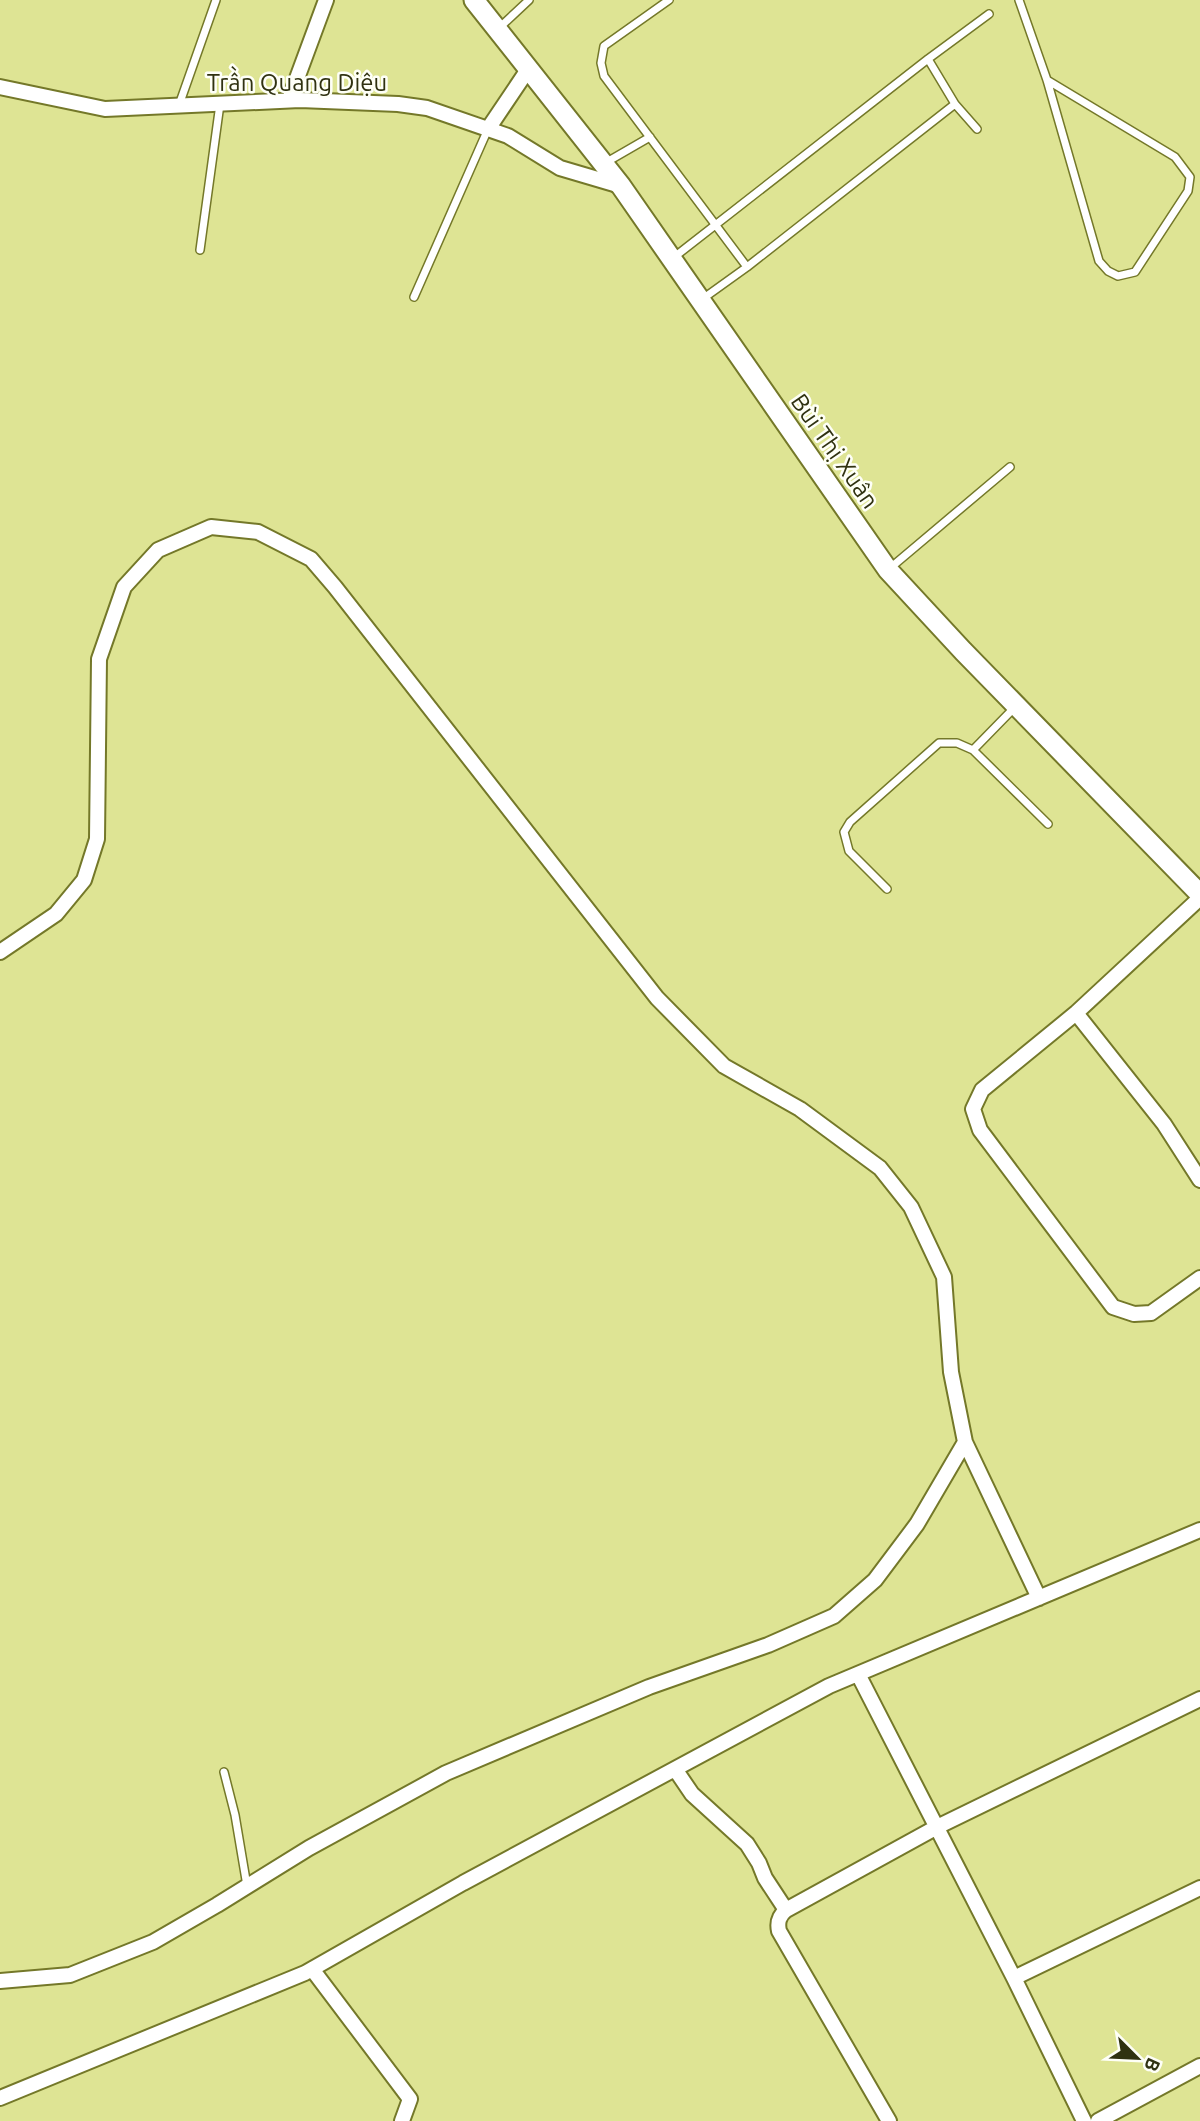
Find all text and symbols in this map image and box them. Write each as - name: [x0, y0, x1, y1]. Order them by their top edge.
- street label: Trần Quang Diệu: [207, 65, 387, 96]
- street label: Bùi Thị Xuân: [786, 389, 884, 513]
- north arrow: [1102, 2023, 1172, 2093]
- text: B: [1140, 2055, 1165, 2075]

